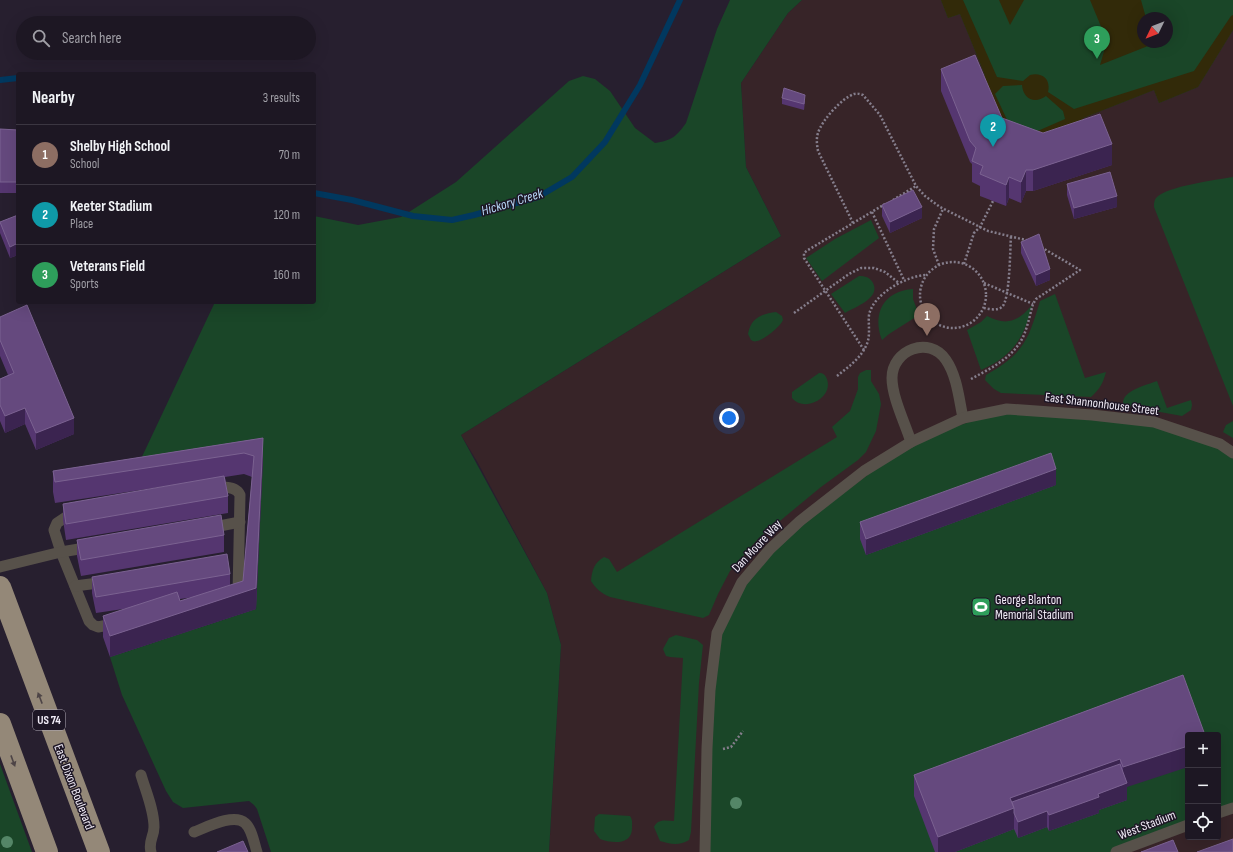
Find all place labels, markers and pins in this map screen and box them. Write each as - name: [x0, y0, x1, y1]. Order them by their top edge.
- pin: 3: [1084, 26, 1110, 59]
- pin: 2: [980, 114, 1006, 147]
- pin: 1: [914, 303, 940, 336]
- place label: George Blanton Memorial Stadium: [995, 592, 1073, 623]
- sports icon: George Blanton Memorial Stadium: [970, 596, 992, 618]

